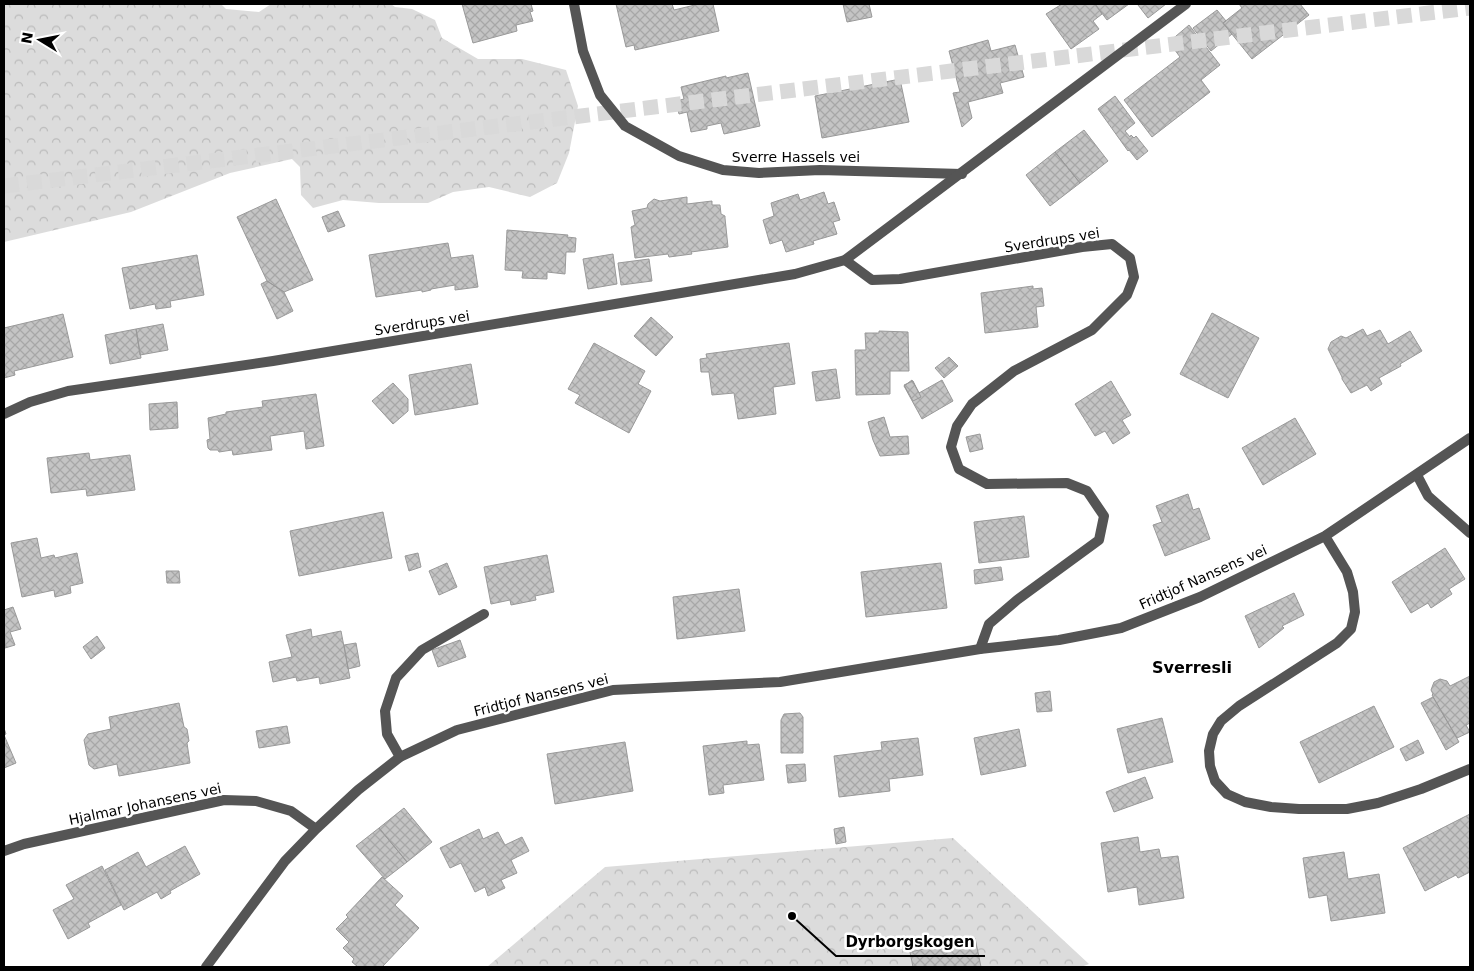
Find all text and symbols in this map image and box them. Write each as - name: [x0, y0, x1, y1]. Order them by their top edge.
- north arrow: [15, 15, 65, 65]
- text: N: [18, 31, 36, 45]
- street label: Sverre Hassels vei: [732, 149, 860, 165]
- street label: Sverdrups vei: [1003, 225, 1101, 255]
- street label: Sverdrups vei: [373, 308, 471, 338]
- street label: Fridtjof Nansens vei: [1137, 542, 1269, 612]
- district label: Sverresli: [1152, 658, 1232, 677]
- street label: Fridtjof Nansens vei: [472, 671, 610, 719]
- street label: Hjalmar Johansens vei: [67, 780, 223, 828]
- callout: Dyrborgskogen: [836, 926, 985, 956]
- text: Dyrborgskogen: [845, 933, 975, 951]

